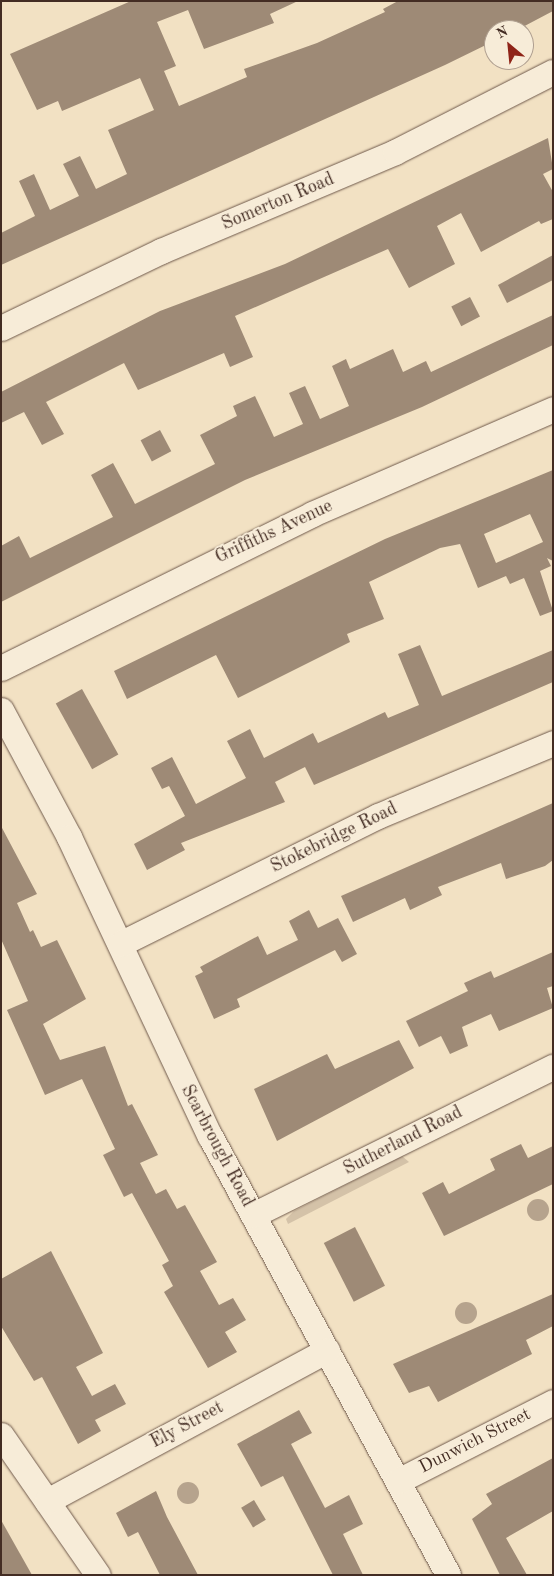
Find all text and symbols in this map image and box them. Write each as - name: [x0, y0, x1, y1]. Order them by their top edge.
- north arrow: [484, 20, 534, 70]
- text: N: [494, 24, 510, 41]
- street label: Somerton Road: [218, 169, 338, 235]
- street label: Griffiths Avenue: [212, 495, 336, 569]
- street label: Stokebridge Road: [267, 798, 401, 878]
- street label: Scarbrough Road: [176, 1081, 258, 1211]
- street label: Sutherland Road: [340, 1102, 466, 1180]
- street label: Ely Street: [147, 1397, 227, 1453]
- street label: Dunwich Street: [415, 1404, 535, 1478]

